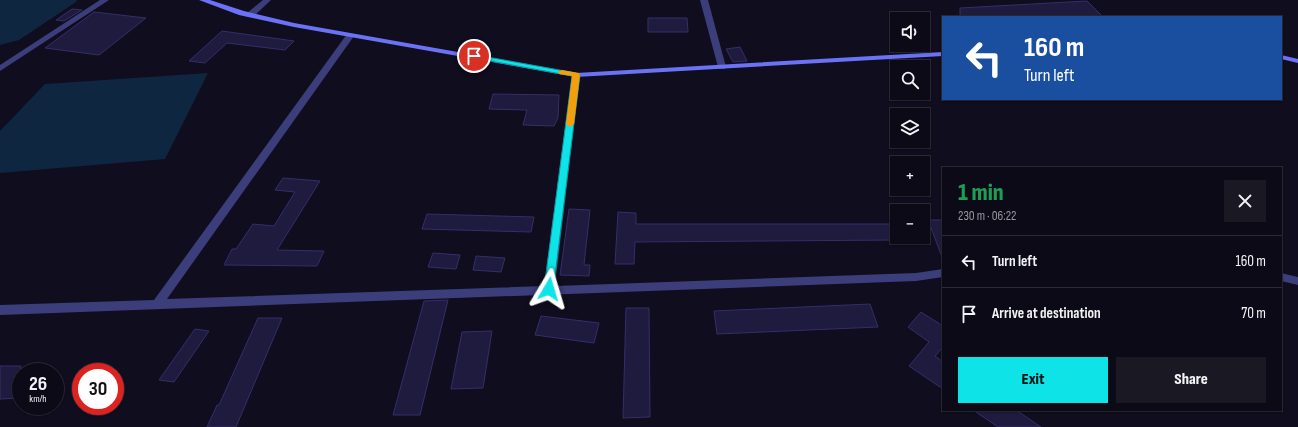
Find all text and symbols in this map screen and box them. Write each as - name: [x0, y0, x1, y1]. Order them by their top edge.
- map controls: [890, 12, 930, 244]
- button: sound: [890, 12, 930, 52]
- text: 160 m: [1024, 31, 1084, 64]
- icon: left: [958, 32, 1010, 84]
- pin: [457, 39, 491, 73]
- icon: arrive: [463, 45, 485, 67]
- button: search: [890, 60, 930, 100]
- text: Turn left: [1024, 65, 1075, 86]
- button: layers: [890, 108, 930, 148]
- button: +: [890, 156, 930, 196]
- text: 1 min: [958, 178, 1004, 207]
- button: close: [1224, 180, 1266, 222]
- button: −: [890, 204, 930, 244]
- text: 230 m · 06:22: [958, 208, 1016, 224]
- icon: left: [958, 251, 980, 273]
- text: Turn left: [992, 252, 1037, 271]
- text: 160 m: [1235, 252, 1266, 271]
- position arrow: [528, 268, 570, 310]
- icon: arrive: [958, 303, 980, 325]
- text: Arrive at destination: [992, 304, 1101, 323]
- text: 70 m: [1241, 304, 1266, 323]
- button: Exit: [958, 357, 1108, 403]
- button: Share: [1116, 357, 1266, 403]
- speed limit sign: 30: [72, 363, 124, 415]
- text: 26: [29, 372, 47, 396]
- text: km/h: [29, 393, 47, 405]

